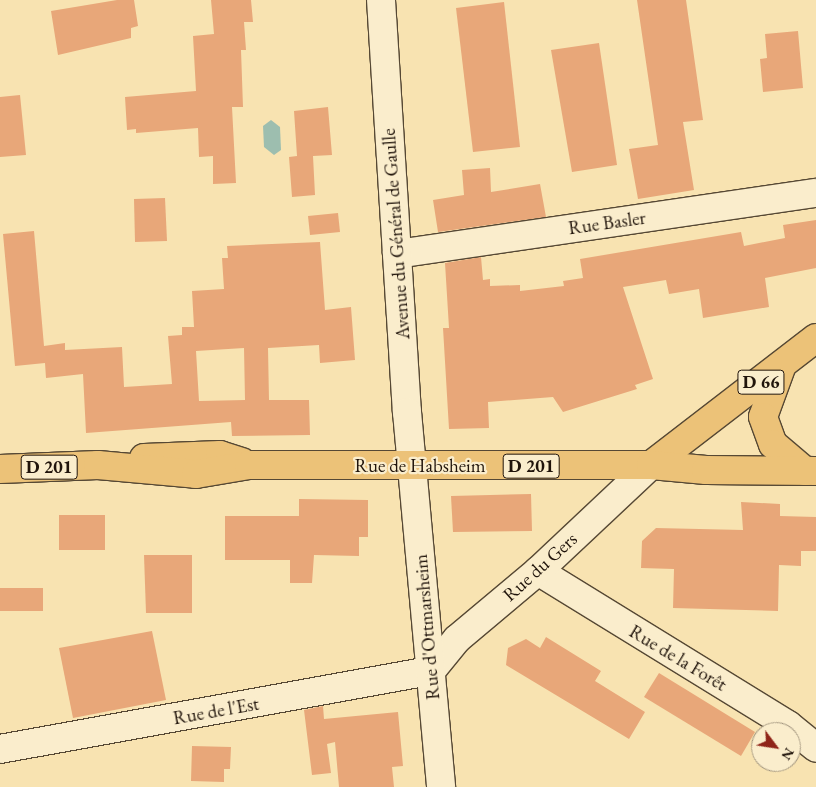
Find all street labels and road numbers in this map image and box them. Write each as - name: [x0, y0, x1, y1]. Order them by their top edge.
- street label: Avenue du Général de Gaulle: [377, 128, 415, 340]
- street label: Rue Basler: [567, 206, 647, 240]
- road number: D 66: [737, 367, 785, 398]
- road number: D 201: [502, 451, 560, 482]
- road number: D 201: [20, 452, 78, 482]
- street label: Rue de Habsheim: [354, 455, 486, 477]
- street label: Rue du Gers: [498, 528, 582, 606]
- street label: Rue d'Ottmarsheim: [409, 553, 445, 701]
- street label: Rue de la Forêt: [625, 620, 731, 696]
- street label: Rue de l'Est: [171, 692, 261, 730]

